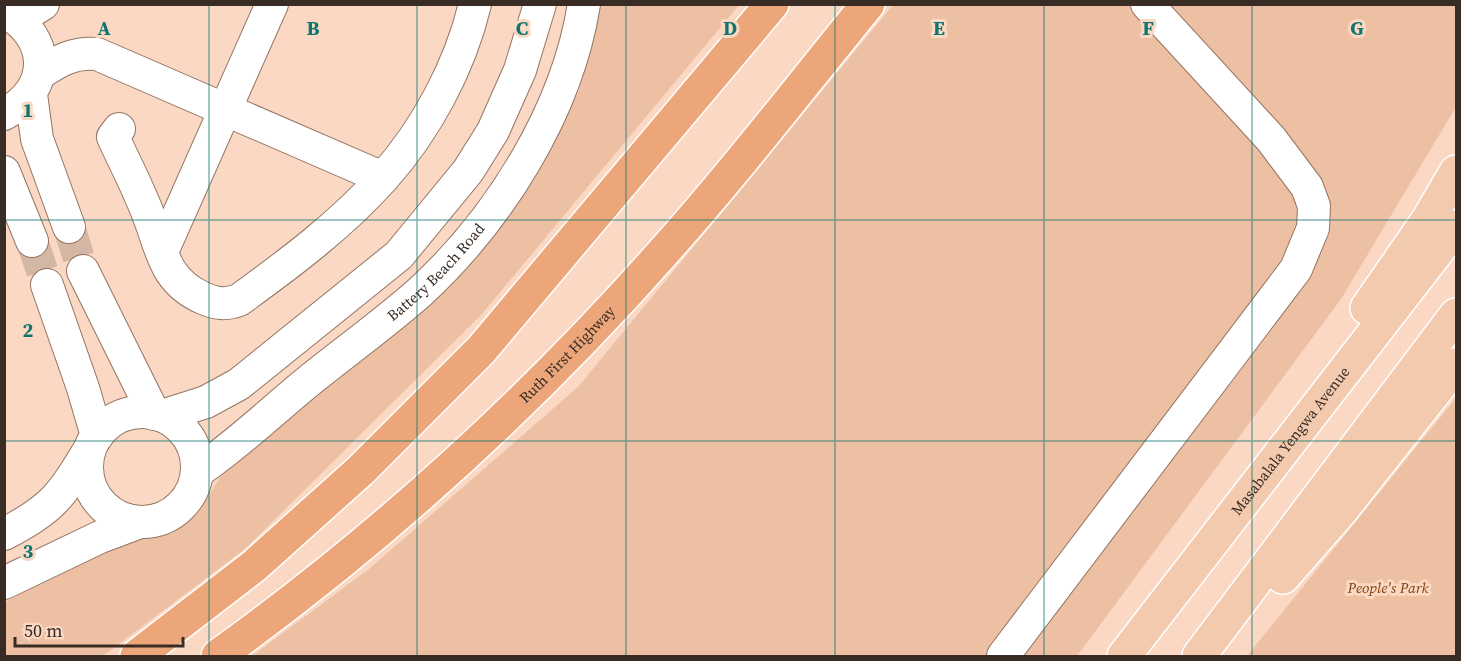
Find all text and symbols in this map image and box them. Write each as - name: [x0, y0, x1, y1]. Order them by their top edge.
- text: A: [97, 14, 111, 42]
- text: B: [306, 14, 320, 42]
- text: C: [516, 14, 528, 42]
- text: D: [723, 14, 737, 42]
- text: E: [933, 14, 945, 42]
- text: F: [1142, 14, 1154, 42]
- text: G: [1350, 14, 1364, 42]
- text: 1: [23, 96, 33, 124]
- street label: Battery Beach Road: [382, 218, 489, 326]
- street label: Ruth First Highway: [514, 301, 620, 408]
- text: 2: [23, 316, 34, 344]
- street label: Masabalala Yengwa Avenue: [1226, 362, 1355, 519]
- text: 3: [23, 537, 34, 565]
- park label: People's Park: [1346, 577, 1429, 598]
- scale bar: [15, 610, 183, 648]
- text: 50 m: [24, 618, 62, 643]

